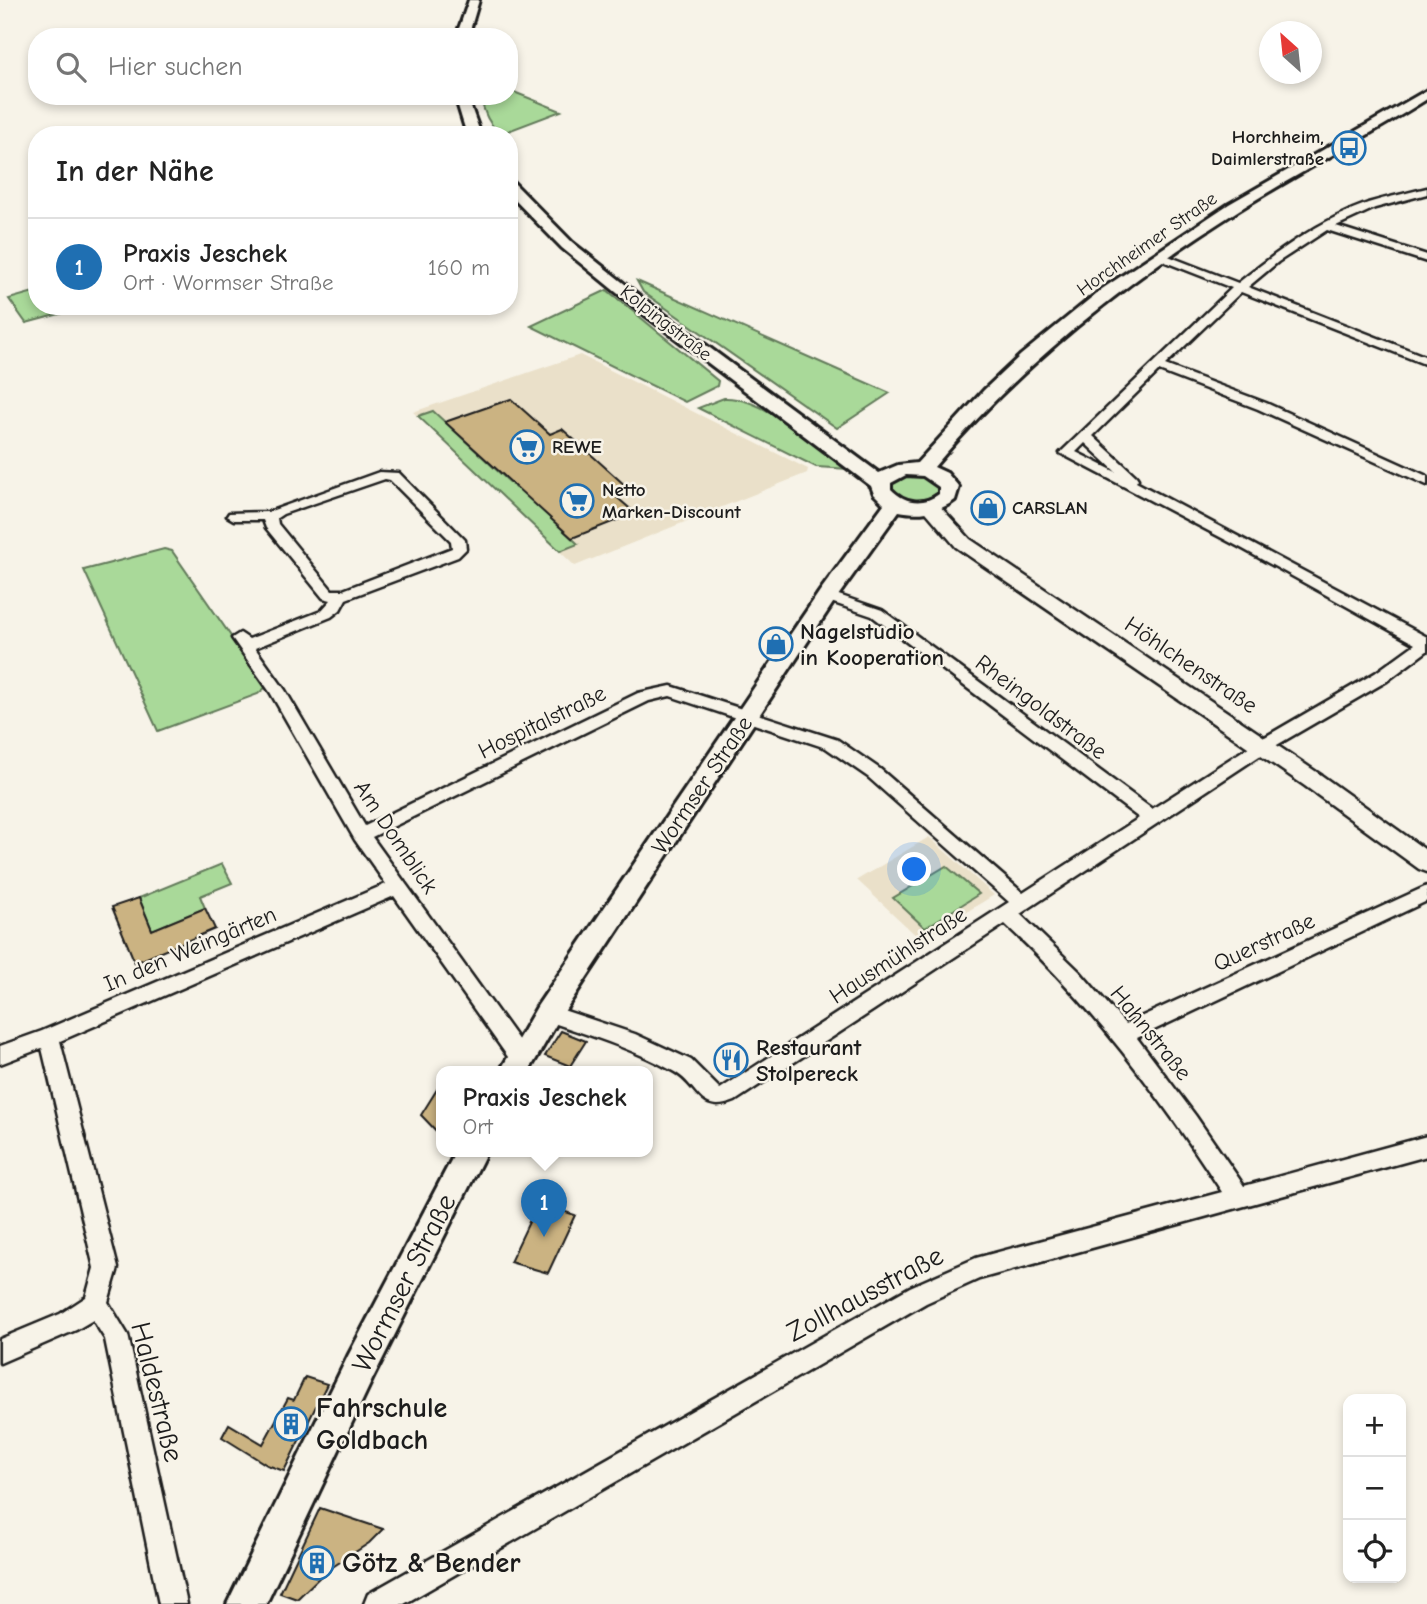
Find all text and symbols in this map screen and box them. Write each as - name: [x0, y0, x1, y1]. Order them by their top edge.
- north arrow: [1259, 21, 1322, 84]
- search box: [28, 28, 518, 105]
- icon: search: [52, 48, 90, 86]
- text: Hier suchen: [108, 52, 243, 82]
- place label: Horchheim, Daimlerstraße: [1211, 126, 1324, 170]
- bus stop icon: Horchheim, Daimlerstraße: [1330, 129, 1368, 167]
- text: In der Nähe: [56, 154, 214, 189]
- street label: Horchheimer Straße: [1073, 187, 1221, 301]
- text: Praxis Jeschek: [123, 239, 287, 269]
- text: 1: [74, 254, 84, 281]
- text: 160 m: [428, 254, 490, 281]
- text: Ort · Wormser Straße: [123, 269, 334, 296]
- street label: Kolpingstraße: [616, 281, 716, 365]
- supermarket icon: REWE: [508, 428, 546, 466]
- place label: REWE: [552, 436, 602, 458]
- place label: Netto Marken-Discount: [602, 479, 741, 523]
- supermarket icon: Netto Marken-Discount: [558, 482, 596, 520]
- shop icon: CARSLAN: [969, 489, 1007, 527]
- place label: CARSLAN: [1012, 497, 1088, 519]
- street label: Höhlchenstraße: [1120, 611, 1262, 719]
- place label: Nagelstudio in Kooperation: [800, 618, 944, 671]
- shop icon: Nagelstudio in Kooperation: [757, 625, 795, 663]
- street label: Rheingoldstraße: [970, 649, 1112, 765]
- street label: Hospitalstraße: [474, 679, 610, 765]
- street label: Wormser Straße: [646, 711, 758, 859]
- street label: Am Domblick: [348, 775, 444, 899]
- your location: [897, 852, 931, 886]
- street label: In den Weingärten: [100, 900, 280, 998]
- street label: Hausmühlstraße: [824, 901, 972, 1009]
- street label: Querstraße: [1209, 907, 1319, 977]
- street label: Hahnstraße: [1105, 980, 1197, 1086]
- place label: Restaurant Stolpereck: [756, 1034, 862, 1087]
- restaurant icon: Restaurant Stolpereck: [712, 1041, 750, 1079]
- popup: [436, 1066, 653, 1157]
- text: Praxis Jeschek: [462, 1083, 627, 1113]
- text: Ort: [462, 1113, 493, 1140]
- pin: 1: [521, 1179, 567, 1237]
- street label: Wormser Straße: [345, 1189, 463, 1377]
- street label: Zollhausstraße: [781, 1239, 949, 1349]
- street label: Haldestraße: [124, 1319, 190, 1465]
- place label: Fahrschule Goldbach: [316, 1392, 448, 1456]
- map controls: [1343, 1394, 1406, 1583]
- button: +: [1343, 1394, 1406, 1457]
- building icon: Fahrschule Goldbach: [272, 1405, 310, 1443]
- button: −: [1343, 1457, 1406, 1520]
- button: locate: [1343, 1520, 1406, 1583]
- building icon: Götz & Bender: [298, 1544, 336, 1582]
- place label: Götz & Bender: [342, 1547, 521, 1579]

